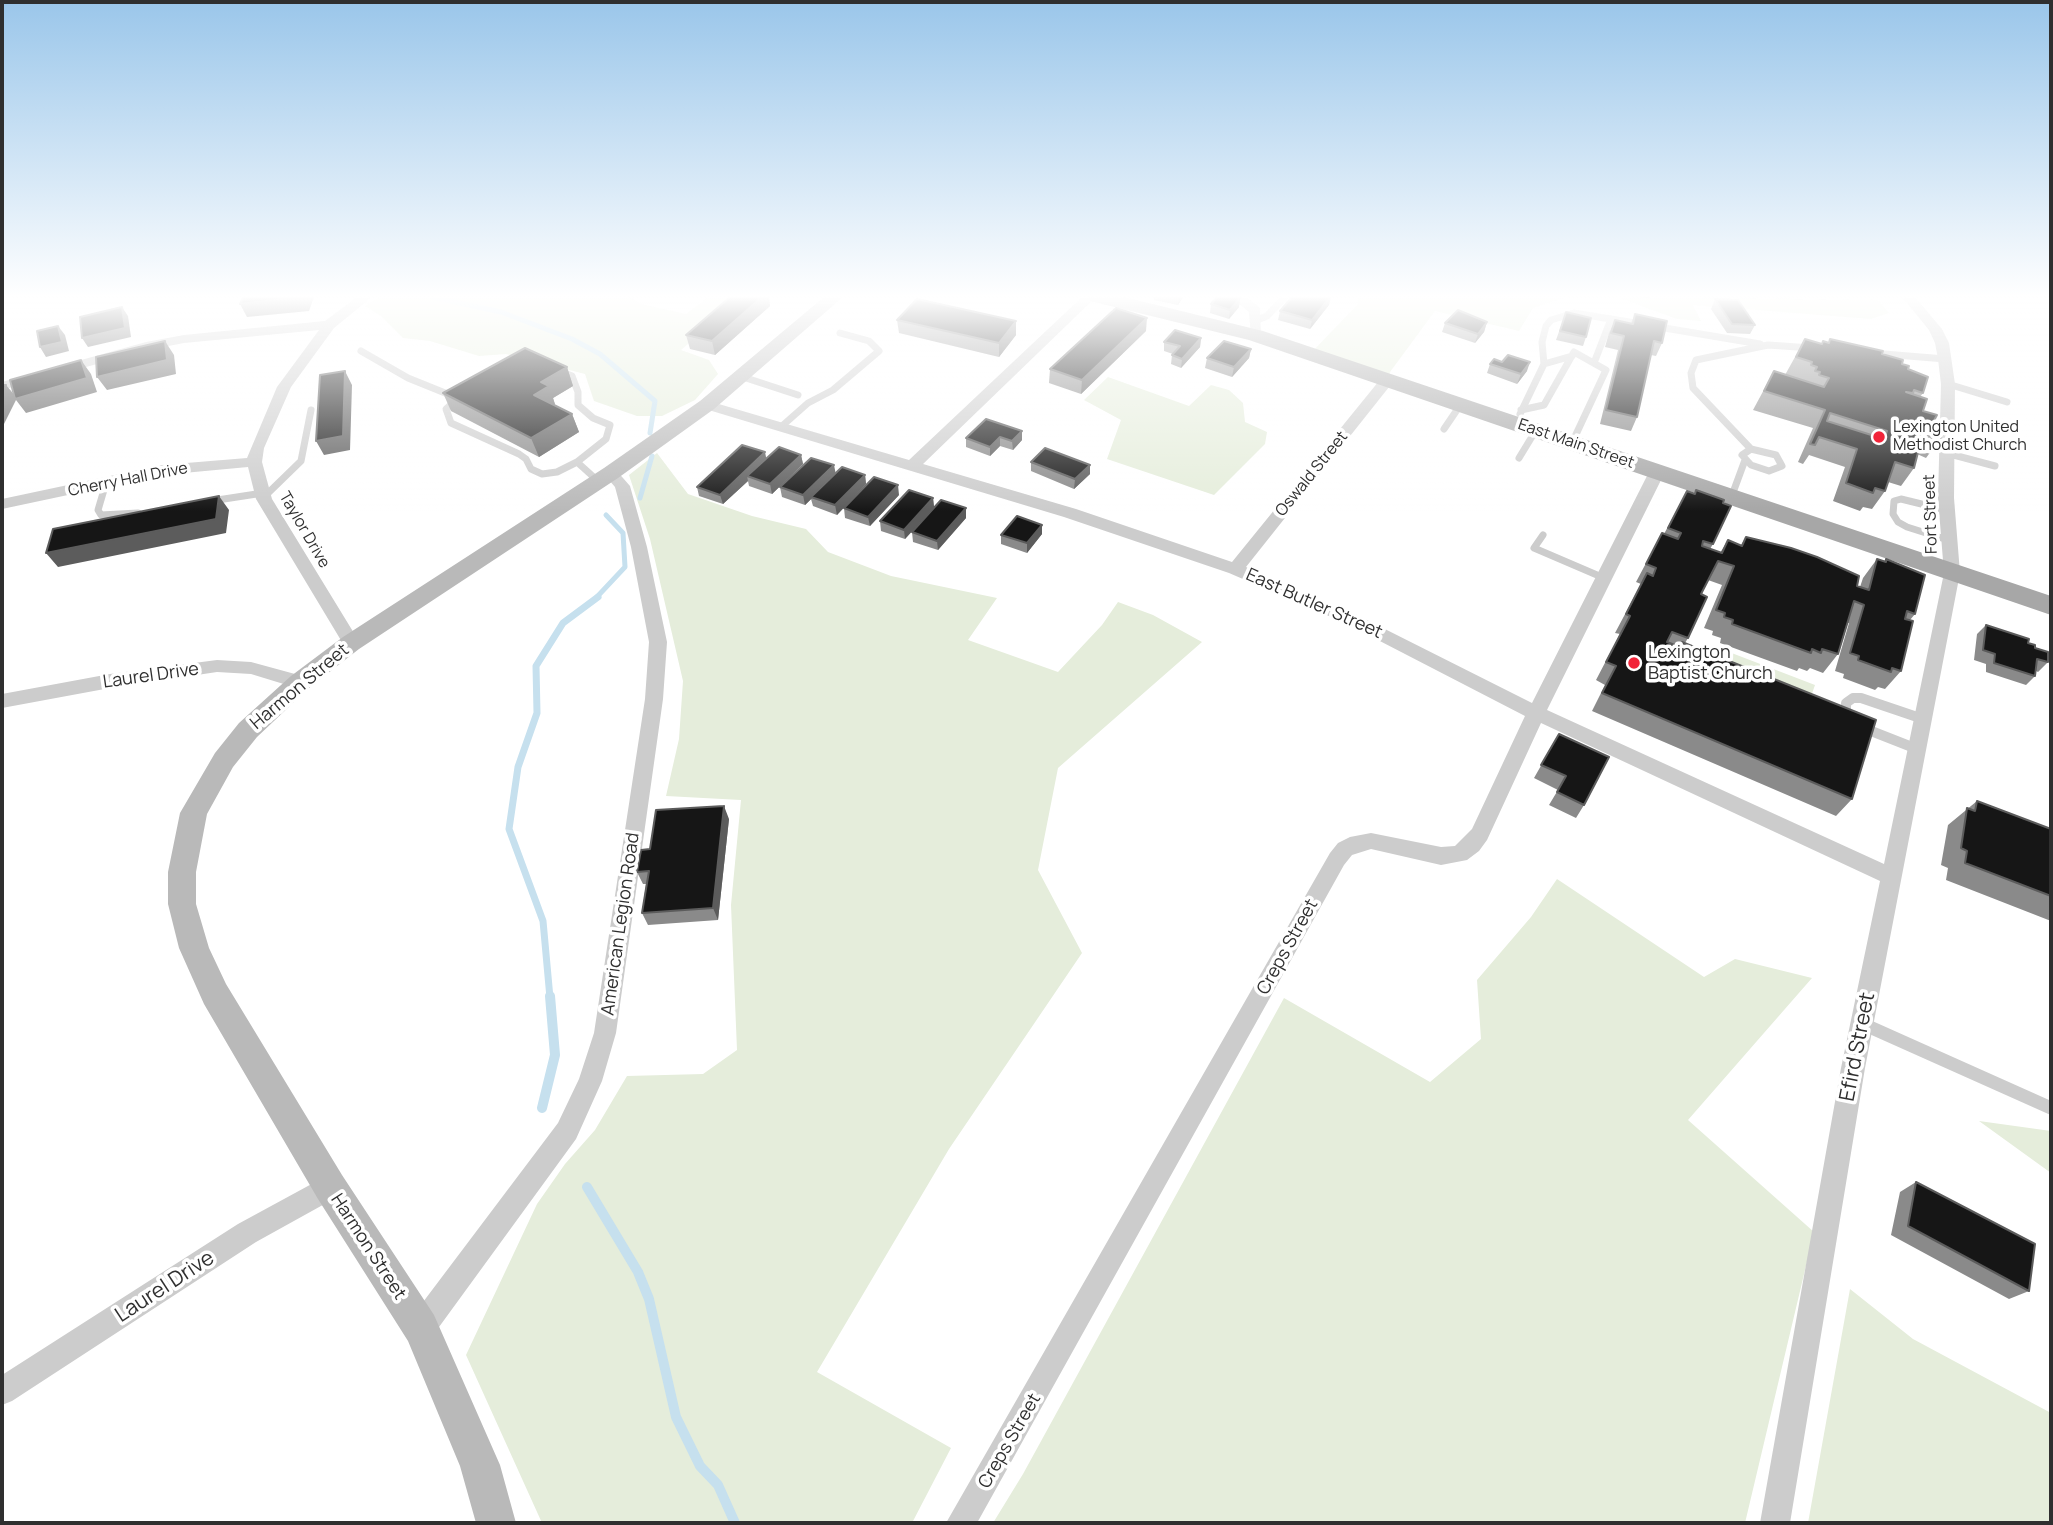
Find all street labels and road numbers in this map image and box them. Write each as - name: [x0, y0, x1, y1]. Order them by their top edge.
- street label: East Main Street: [1515, 415, 1637, 473]
- street label: Oswald Street: [1272, 428, 1352, 520]
- street label: Cherry Hall Drive: [67, 459, 189, 501]
- street label: Fort Street: [1920, 474, 1942, 554]
- street label: Taylor Drive: [274, 488, 334, 572]
- street label: East Butler Street: [1242, 564, 1386, 644]
- street label: Harmon Street: [246, 640, 354, 734]
- street label: Laurel Drive: [102, 659, 200, 693]
- street label: American Legion Road: [597, 831, 645, 1017]
- street label: Creps Street: [1253, 895, 1323, 999]
- street label: Efird Street: [1835, 990, 1881, 1104]
- street label: Harmon Street: [326, 1190, 410, 1304]
- street label: Laurel Drive: [111, 1246, 219, 1328]
- street label: Creps Street: [974, 1390, 1046, 1492]

